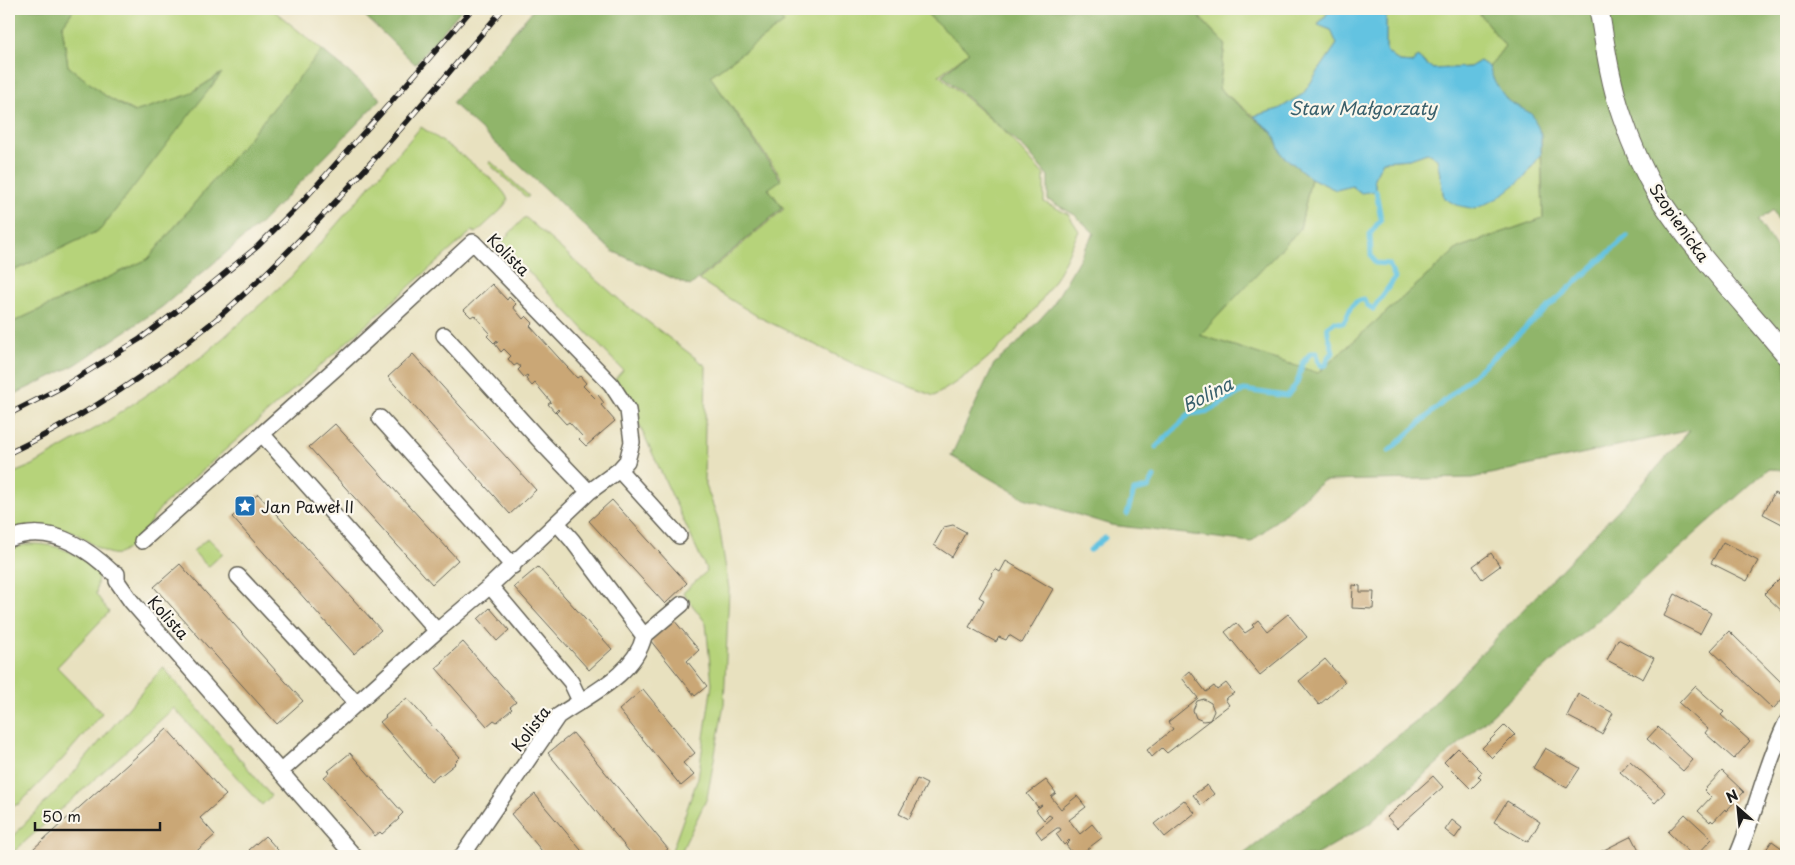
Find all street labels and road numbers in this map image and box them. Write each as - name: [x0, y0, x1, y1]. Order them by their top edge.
- street label: Szopienicka: [1644, 178, 1716, 266]
- street label: Kolista: [482, 227, 536, 281]
- street label: Kolista: [143, 590, 195, 644]
- street label: Kolista: [505, 700, 555, 756]

